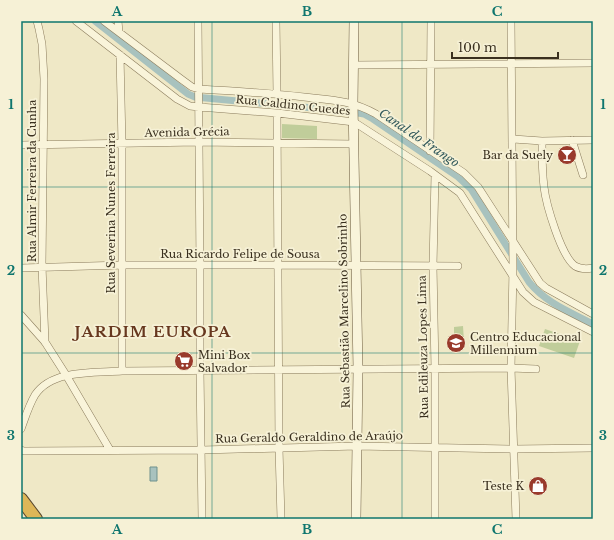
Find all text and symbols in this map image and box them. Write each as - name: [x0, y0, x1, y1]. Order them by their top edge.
- text: A: [111, 3, 123, 20]
- text: B: [302, 3, 312, 20]
- text: C: [492, 3, 503, 20]
- scale bar: [452, 34, 558, 60]
- text: 100 m: [458, 40, 497, 55]
- street label: Rua Galdino Guedes: [235, 92, 351, 118]
- text: 1: [8, 96, 14, 113]
- text: 1: [600, 96, 606, 113]
- street label: Rua Almir Ferreira da Cunha: [25, 99, 39, 262]
- water label: Canal do Frango: [376, 105, 462, 170]
- street label: Avenida Grécia: [143, 124, 231, 140]
- street label: Rua Severina Nunes Ferreira: [104, 132, 118, 293]
- bar icon: Bar da Suely: [556, 144, 578, 166]
- place label: Bar da Suely: [482, 148, 553, 162]
- street label: Rua Sebastião Marcelino Sobrinho: [335, 214, 353, 408]
- street label: Rua Ricardo Felipe de Sousa: [160, 247, 321, 261]
- text: 2: [7, 262, 15, 279]
- text: 2: [599, 262, 607, 279]
- street label: Rua Edileuza Lopes Lima: [415, 274, 431, 419]
- district label: JARDIM EUROPA: [71, 322, 232, 341]
- place label: Centro Educacional Millennium: [470, 330, 582, 357]
- school or university icon: Centro Educacional Millennium: [445, 332, 467, 354]
- place label: Mini Box Salvador: [198, 348, 251, 375]
- supermarket icon: Mini Box Salvador: [173, 350, 195, 372]
- text: 3: [7, 427, 15, 444]
- text: 3: [599, 427, 607, 444]
- street label: Rua Geraldo Geraldino de Araújo: [215, 428, 403, 446]
- shop icon: Teste K: [527, 475, 549, 497]
- place label: Teste K: [483, 479, 524, 493]
- text: A: [111, 521, 123, 538]
- text: B: [302, 521, 312, 538]
- text: C: [492, 521, 503, 538]

